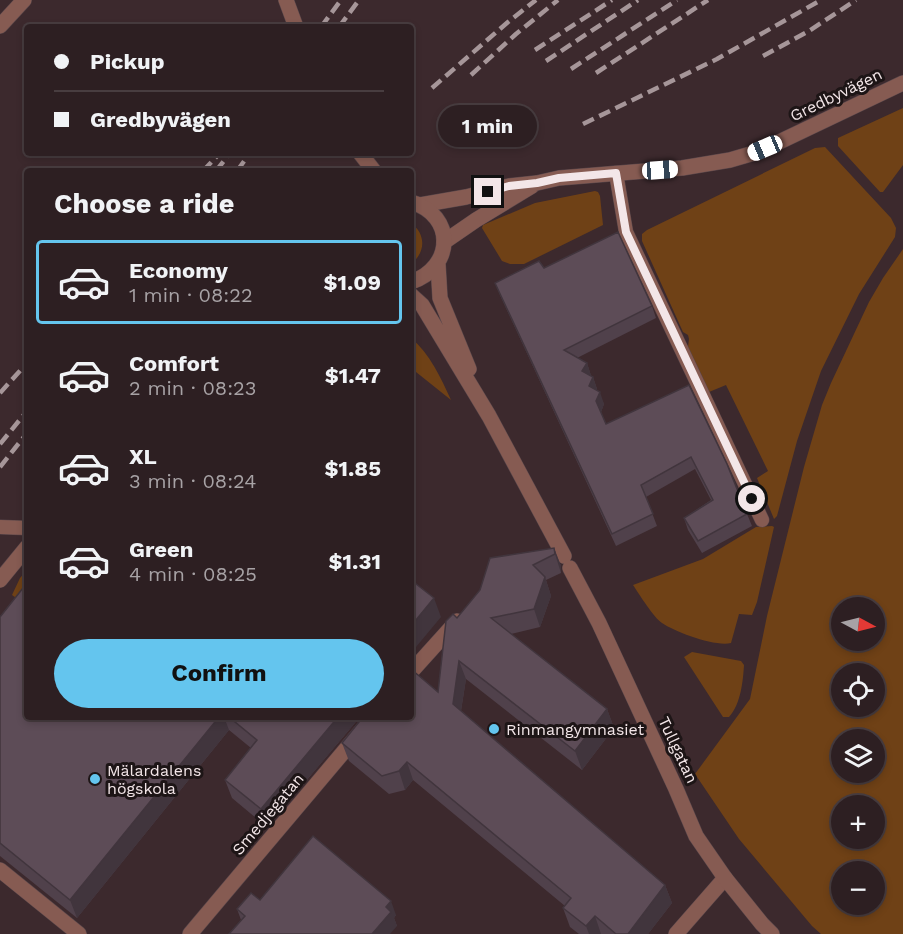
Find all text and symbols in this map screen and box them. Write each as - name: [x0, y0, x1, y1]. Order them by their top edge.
- text: Pickup: [90, 49, 165, 74]
- street label: Gredbyvägen: [787, 65, 885, 125]
- callout: 1 min: [438, 105, 538, 147]
- text: Gredbyvägen: [90, 107, 231, 132]
- text: 1 min: [462, 114, 513, 138]
- car: [745, 133, 785, 163]
- car: [641, 160, 679, 180]
- route end: [474, 178, 501, 205]
- text: Choose a ride: [54, 188, 234, 220]
- icon: car: [57, 255, 111, 309]
- text: Economy: [129, 258, 228, 283]
- text: $1.09: [324, 270, 381, 295]
- text: 1 min · 08:22: [129, 283, 253, 307]
- icon: car: [57, 348, 111, 402]
- text: Comfort: [129, 351, 219, 376]
- text: $1.47: [325, 363, 381, 388]
- text: 2 min · 08:23: [129, 376, 256, 400]
- icon: car: [57, 441, 111, 495]
- text: XL: [129, 444, 157, 469]
- text: $1.85: [324, 456, 381, 481]
- text: 3 min · 08:24: [129, 469, 256, 493]
- route start: [738, 485, 765, 512]
- icon: car: [57, 534, 111, 588]
- text: Green: [129, 537, 193, 562]
- text: $1.31: [329, 549, 381, 574]
- text: 4 min · 08:25: [129, 562, 257, 586]
- north arrow: [831, 597, 885, 651]
- map controls: [831, 597, 885, 915]
- button: Confirm: [54, 639, 384, 708]
- button: locate: [831, 663, 885, 717]
- street label: Tullgatan: [654, 714, 702, 786]
- place label: Rinmangymnasiet: [506, 720, 645, 739]
- marker: Rinmangymnasiet: [487, 722, 501, 736]
- button: layers: [831, 729, 885, 783]
- place label: Mälardalens högskola: [107, 761, 201, 798]
- street label: Smedjegatan: [228, 769, 308, 859]
- marker: Mälardalens högskola: [88, 772, 102, 786]
- button: +: [831, 795, 885, 849]
- button: −: [831, 861, 885, 915]

